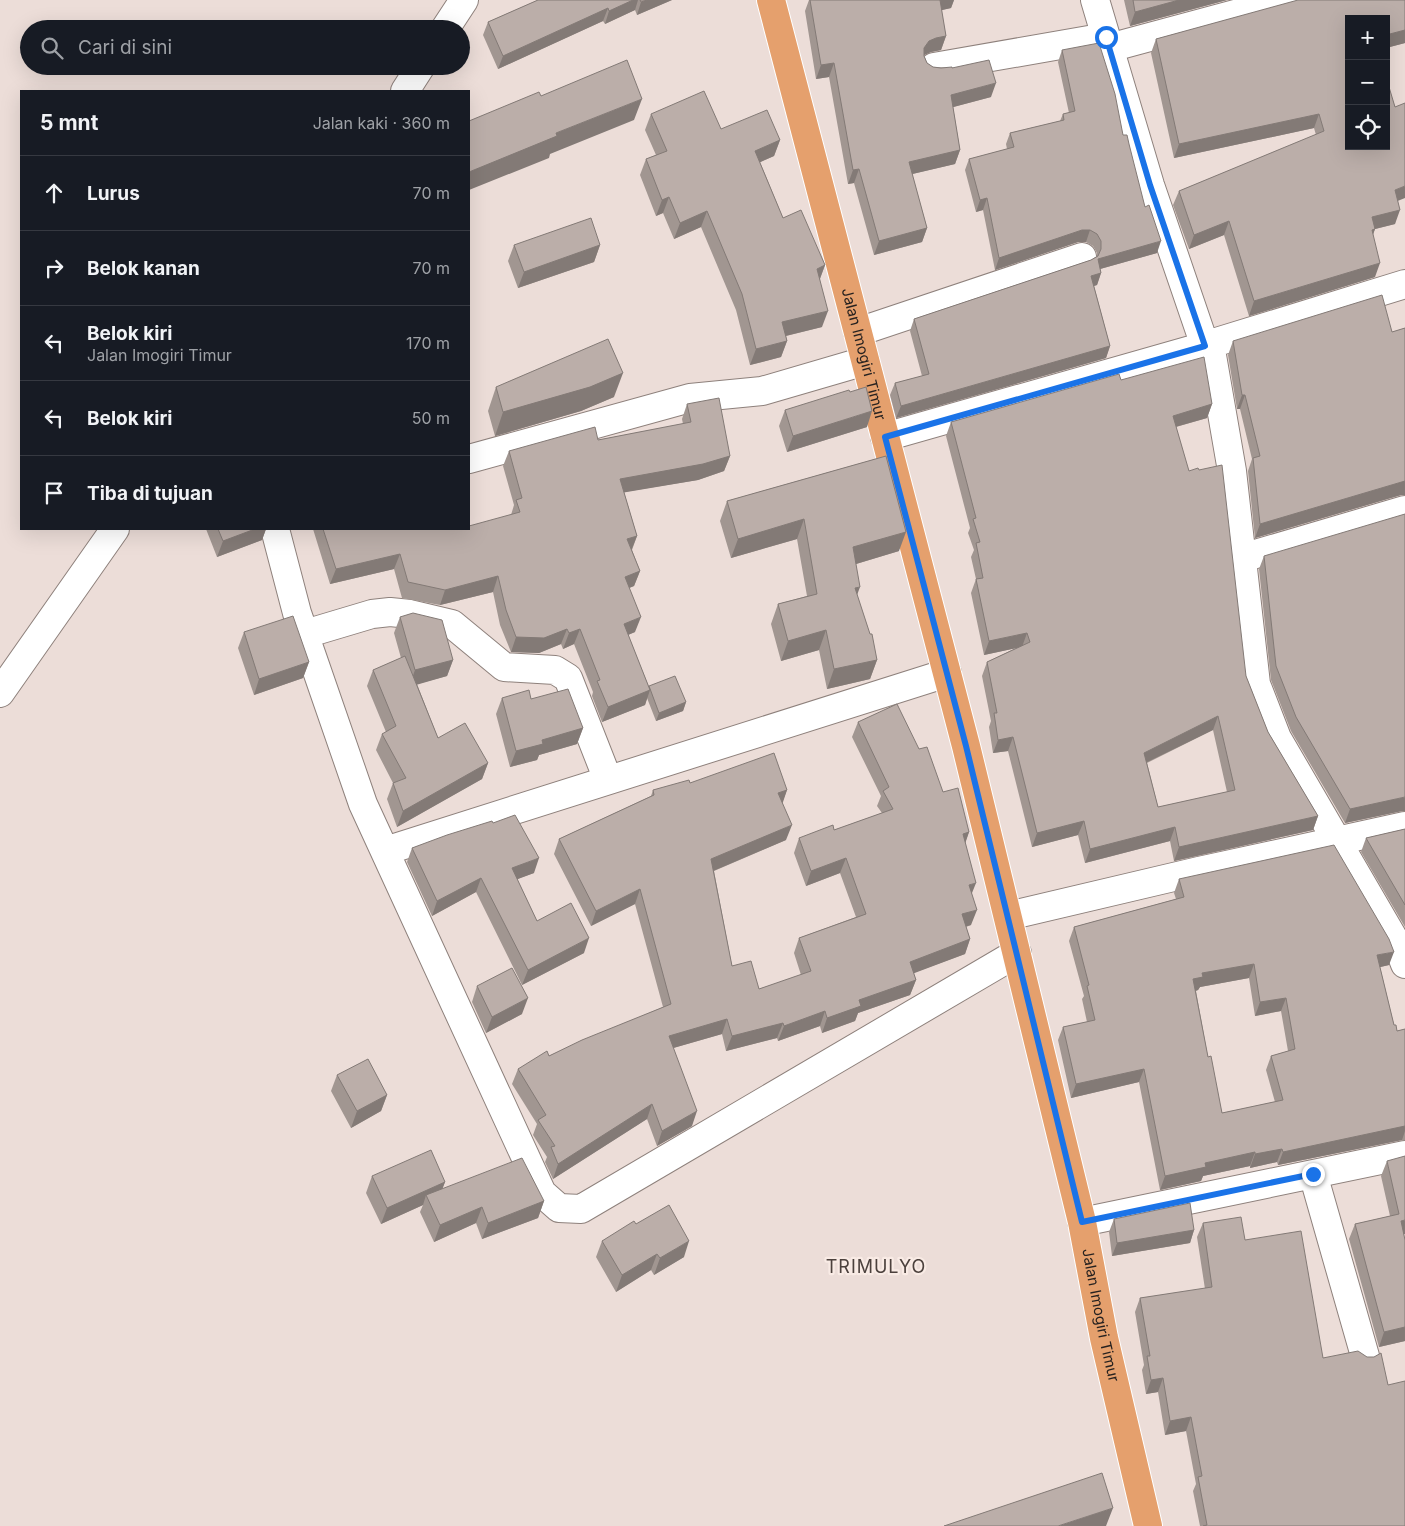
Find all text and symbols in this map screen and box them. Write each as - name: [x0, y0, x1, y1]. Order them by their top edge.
- map controls: [1345, 15, 1390, 150]
- button: +: [1345, 15, 1390, 60]
- search box: [20, 20, 470, 75]
- route start: [1095, 26, 1118, 49]
- icon: search: [38, 34, 66, 62]
- text: Cari di sini: [78, 36, 172, 59]
- button: −: [1345, 60, 1390, 105]
- button: locate: [1345, 105, 1390, 150]
- text: 5 mnt: [40, 110, 98, 135]
- text: Jalan kaki · 360 m: [313, 113, 450, 133]
- icon: ahead: [40, 179, 68, 207]
- text: Lurus: [87, 182, 140, 205]
- text: 70 m: [413, 183, 450, 203]
- icon: right: [40, 254, 68, 282]
- text: Belok kanan: [87, 257, 200, 280]
- text: 70 m: [413, 258, 450, 278]
- street label: Jalan Imogiri Timur: [838, 286, 891, 422]
- text: Belok kiri: [87, 322, 172, 345]
- icon: left: [40, 329, 68, 357]
- text: 170 m: [406, 333, 450, 353]
- text: Jalan Imogiri Timur: [87, 345, 232, 365]
- icon: left: [40, 404, 68, 432]
- text: Belok kiri: [87, 407, 172, 430]
- text: 50 m: [412, 408, 450, 428]
- icon: arrive: [40, 479, 68, 507]
- text: Tiba di tujuan: [87, 482, 213, 505]
- route end: [1302, 1163, 1325, 1186]
- street label: Jalan Imogiri Timur: [1078, 1247, 1124, 1384]
- district label: TRIMULYO: [826, 1256, 926, 1277]

